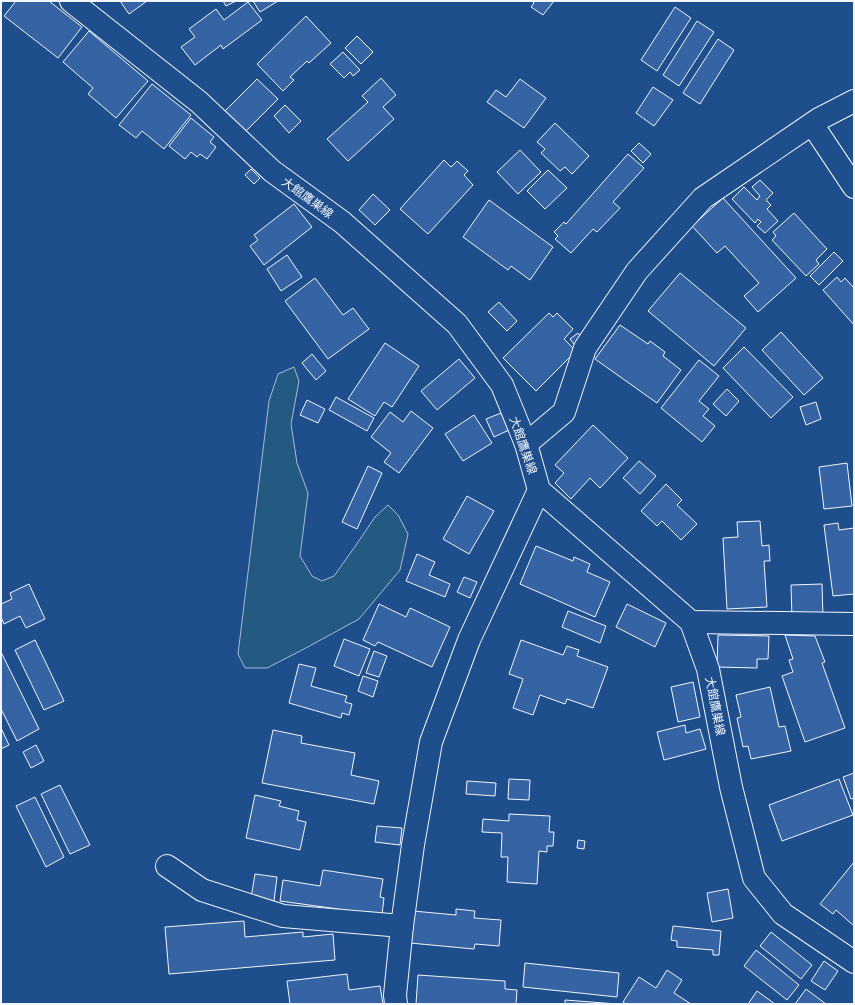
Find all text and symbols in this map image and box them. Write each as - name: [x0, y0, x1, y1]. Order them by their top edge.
- street label: 大館鷹巣線: [279, 173, 337, 221]
- street label: 大館鷹巣線: [507, 414, 541, 476]
- street label: 大館鷹巣線: [702, 675, 730, 737]

